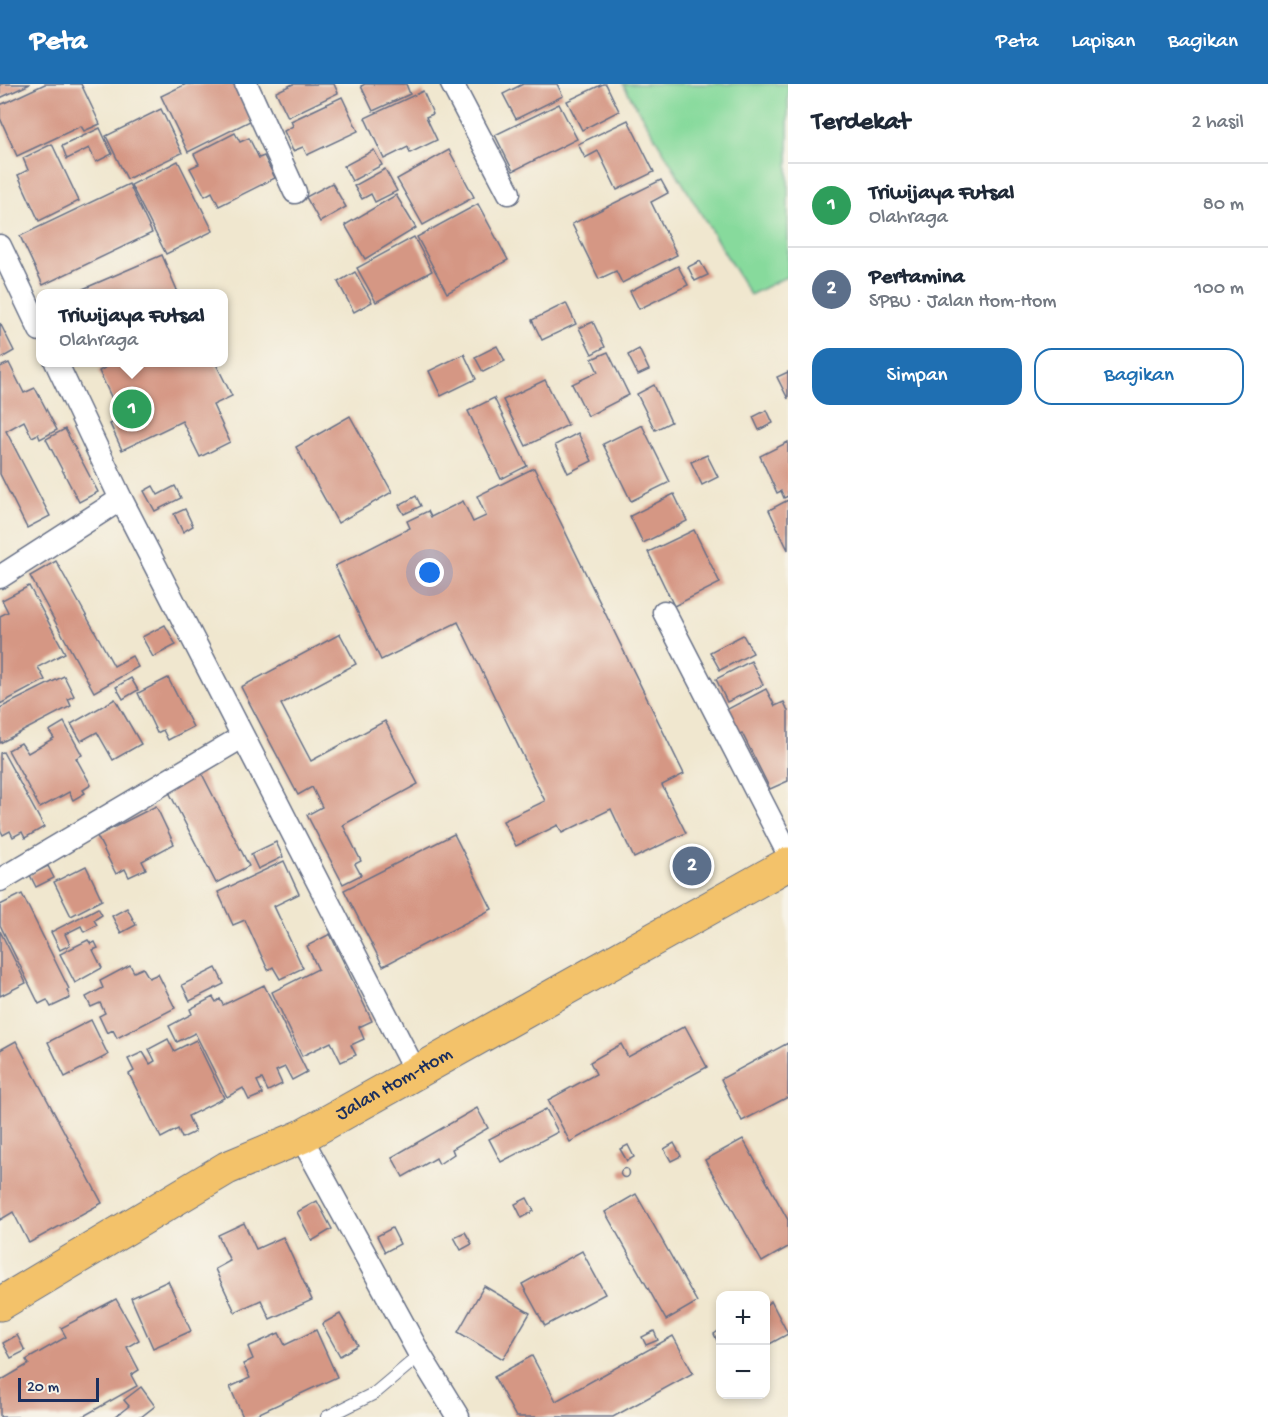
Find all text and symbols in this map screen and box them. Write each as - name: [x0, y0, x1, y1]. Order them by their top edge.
- text: Peta: [30, 26, 87, 59]
- text: Peta: [996, 30, 1039, 55]
- text: Lapisan: [1072, 30, 1135, 55]
- text: Bagikan: [1168, 30, 1238, 55]
- text: Terdekat: [812, 108, 910, 139]
- text: 2 hasil: [1192, 112, 1244, 135]
- text: Triwijaya Futsal: [869, 181, 1014, 207]
- text: 1: [827, 194, 836, 217]
- text: 80 m: [1203, 194, 1244, 217]
- text: Olahraga: [869, 207, 948, 230]
- text: Pertamina: [869, 265, 965, 291]
- text: 2: [827, 278, 836, 301]
- text: 100 m: [1194, 278, 1244, 301]
- popup: [36, 289, 228, 367]
- text: SPBU · Jalan Hom-Hom: [869, 291, 1057, 314]
- text: Triwijaya Futsal: [59, 304, 205, 330]
- text: Olahraga: [59, 330, 138, 353]
- button: Simpan: [812, 348, 1022, 405]
- button: Bagikan: [1034, 348, 1244, 405]
- pin: 1: [112, 386, 152, 432]
- your location: [415, 558, 444, 587]
- pin: 2: [672, 844, 712, 888]
- street label: Jalan Hom-Hom: [332, 1043, 457, 1126]
- map controls: [716, 1291, 770, 1399]
- button: +: [716, 1291, 770, 1345]
- button: −: [716, 1345, 770, 1399]
- scale bar: [18, 1375, 99, 1402]
- text: 20 m: [27, 1379, 59, 1398]

